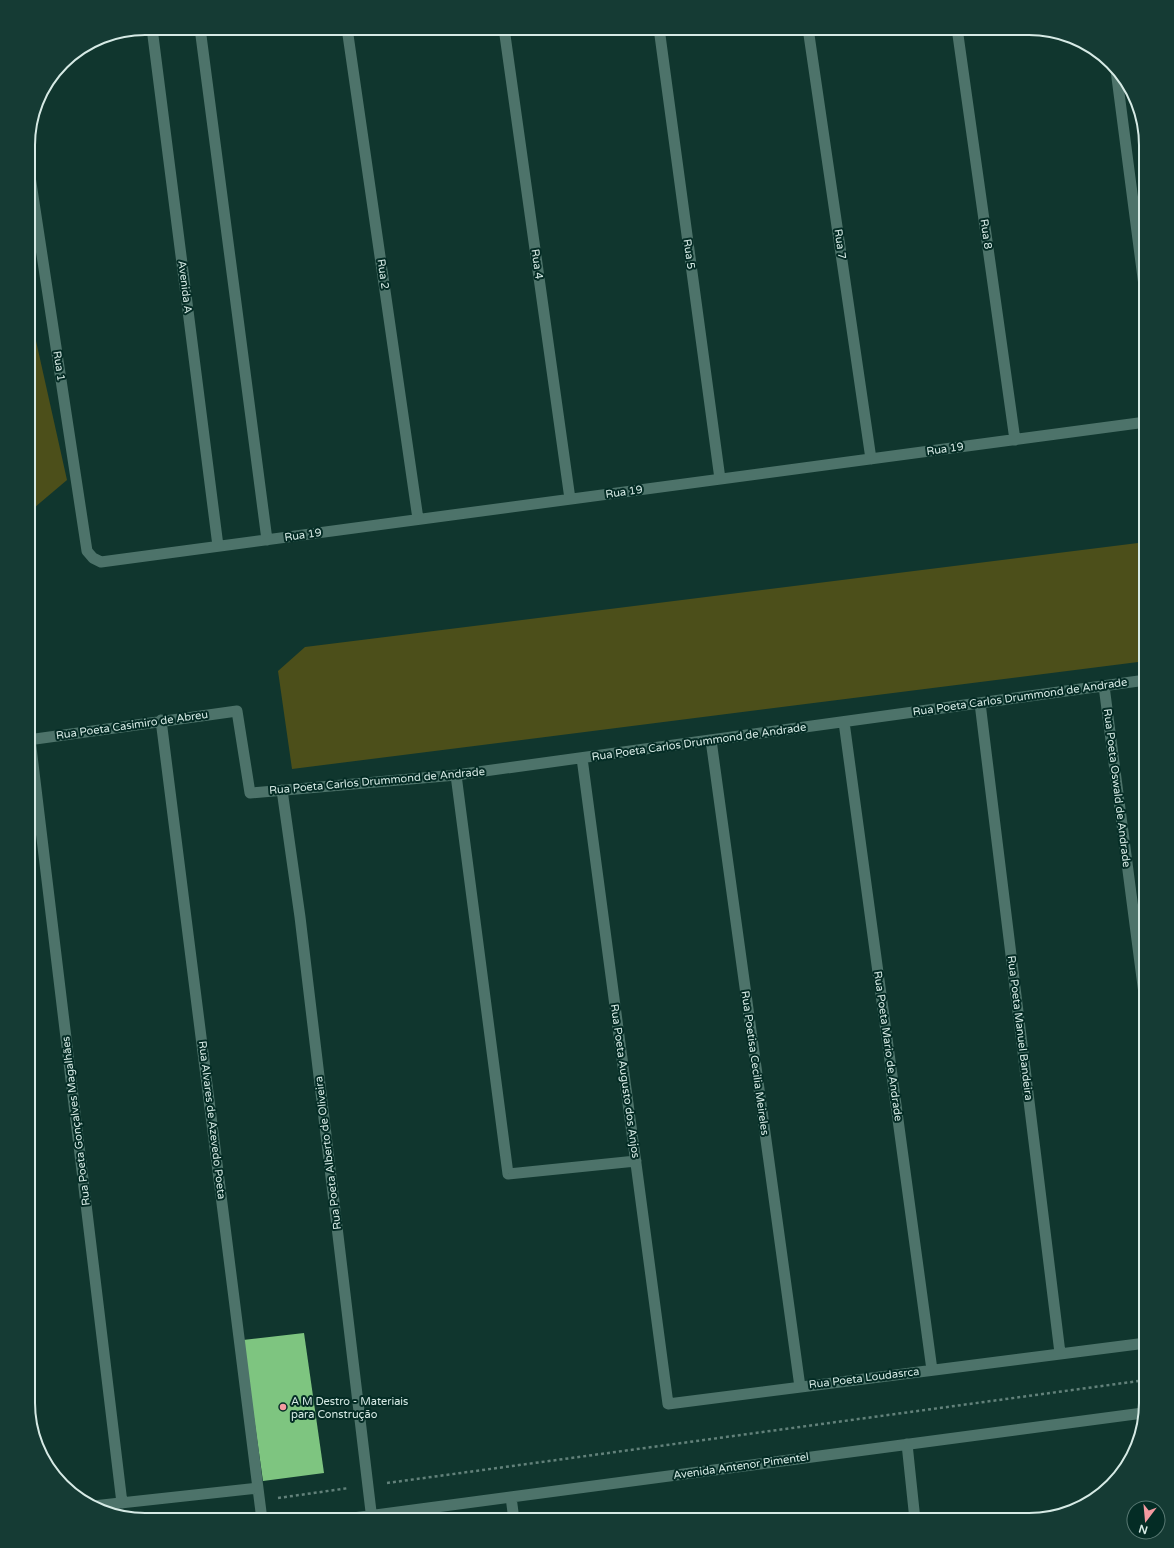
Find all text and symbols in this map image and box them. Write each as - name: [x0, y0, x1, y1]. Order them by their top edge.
- street label: Rua 8: [977, 218, 995, 250]
- street label: Rua 7: [831, 228, 849, 260]
- street label: Rua 5: [680, 238, 698, 270]
- street label: Rua 4: [528, 248, 546, 280]
- street label: Rua 2: [374, 258, 392, 290]
- street label: Avenida A: [175, 260, 195, 314]
- street label: Rua 1: [50, 350, 68, 382]
- street label: Rua 19: [926, 440, 965, 458]
- street label: Rua 19: [605, 483, 644, 501]
- street label: Rua 19: [284, 526, 323, 544]
- street label: Rua Poeta Carlos Drummond de Andrade: [912, 676, 1128, 718]
- street label: Rua Poeta Casimiro de Abreu: [55, 708, 209, 742]
- street label: Rua Poeta Oswald de Andrade: [1101, 708, 1133, 868]
- street label: Rua Poeta Carlos Drummond de Andrade: [591, 721, 807, 763]
- street label: Rua Poeta Carlos Drummond de Andrade: [269, 765, 485, 797]
- street label: Rua Poeta Manuel Bandeira: [1005, 955, 1035, 1101]
- street label: Rua Poeta Mario de Andrade: [871, 970, 905, 1122]
- street label: Rua Poetisa Cecilia Meireles: [738, 990, 772, 1136]
- street label: Rua Poeta Augusto dos Anjos: [608, 1003, 642, 1159]
- street label: Rua Poeta Gonçalves Magalhães: [59, 1036, 93, 1206]
- street label: Rua Alvares de Azevedo Poeta: [196, 1040, 228, 1200]
- street label: Rua Poeta Alberto de Oliveira: [312, 1076, 344, 1230]
- street label: Rua Poeta Loudasrca: [808, 1365, 920, 1391]
- place label: A M Destro - Materiais para Construção: [291, 1395, 408, 1421]
- marker: A M Destro - Materiais para Construção: [278, 1402, 288, 1412]
- street label: Avenida Antenor Pimentel: [672, 1450, 810, 1482]
- north arrow: [1126, 1500, 1166, 1540]
- text: N: [1137, 1522, 1149, 1537]

